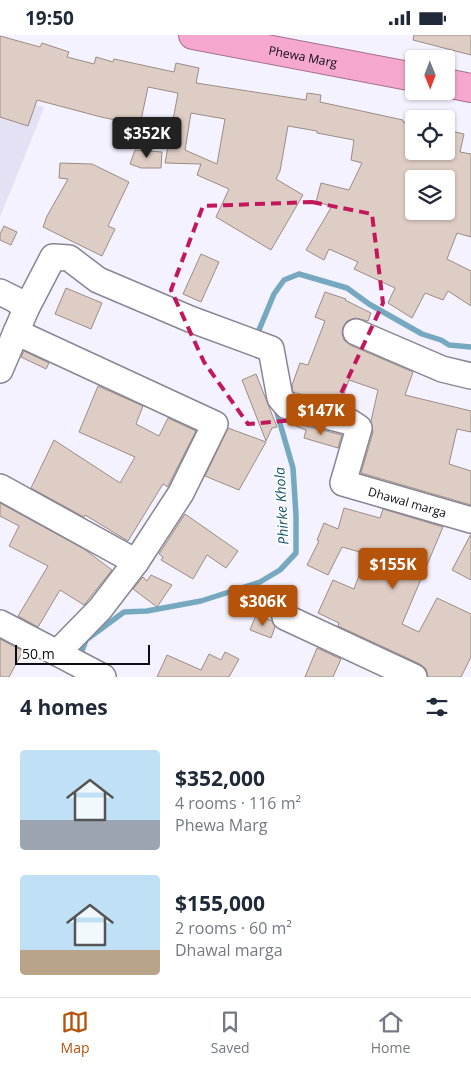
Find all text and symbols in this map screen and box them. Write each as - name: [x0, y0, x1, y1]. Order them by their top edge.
- text: 19:50: [25, 5, 74, 31]
- street label: Phewa Marg: [267, 41, 339, 71]
- north arrow: [405, 50, 455, 100]
- map controls: [405, 50, 455, 220]
- button: locate: [405, 110, 455, 160]
- pin: $352K: [112, 117, 182, 159]
- text: $352K: [123, 122, 171, 144]
- button: layers: [405, 170, 455, 220]
- pin: $147K: [286, 393, 356, 436]
- text: $147K: [297, 399, 345, 421]
- water label: Phirke Khola: [269, 467, 293, 545]
- street label: Dhawal marga: [366, 482, 449, 521]
- pin: $155K: [358, 547, 428, 590]
- text: $155K: [369, 553, 417, 575]
- pin: $306K: [228, 585, 298, 627]
- text: $306K: [239, 590, 287, 612]
- scale bar: [15, 642, 150, 665]
- text: 50 m: [22, 644, 55, 663]
- text: 4 homes: [20, 693, 108, 721]
- icon: filters: [423, 693, 451, 721]
- text: $352,000: [175, 764, 265, 792]
- icon: home: [60, 770, 120, 830]
- text: 4 rooms · 116 m²: [175, 792, 301, 814]
- text: Phewa Marg: [175, 814, 267, 836]
- text: $155,000: [175, 889, 265, 917]
- icon: home: [60, 895, 120, 955]
- text: 2 rooms · 60 m²: [175, 917, 292, 939]
- text: Dhawal marga: [175, 939, 283, 961]
- tab: Map: [61, 1008, 90, 1057]
- tab: Saved: [211, 1008, 250, 1057]
- tab: Home: [371, 1008, 410, 1057]

